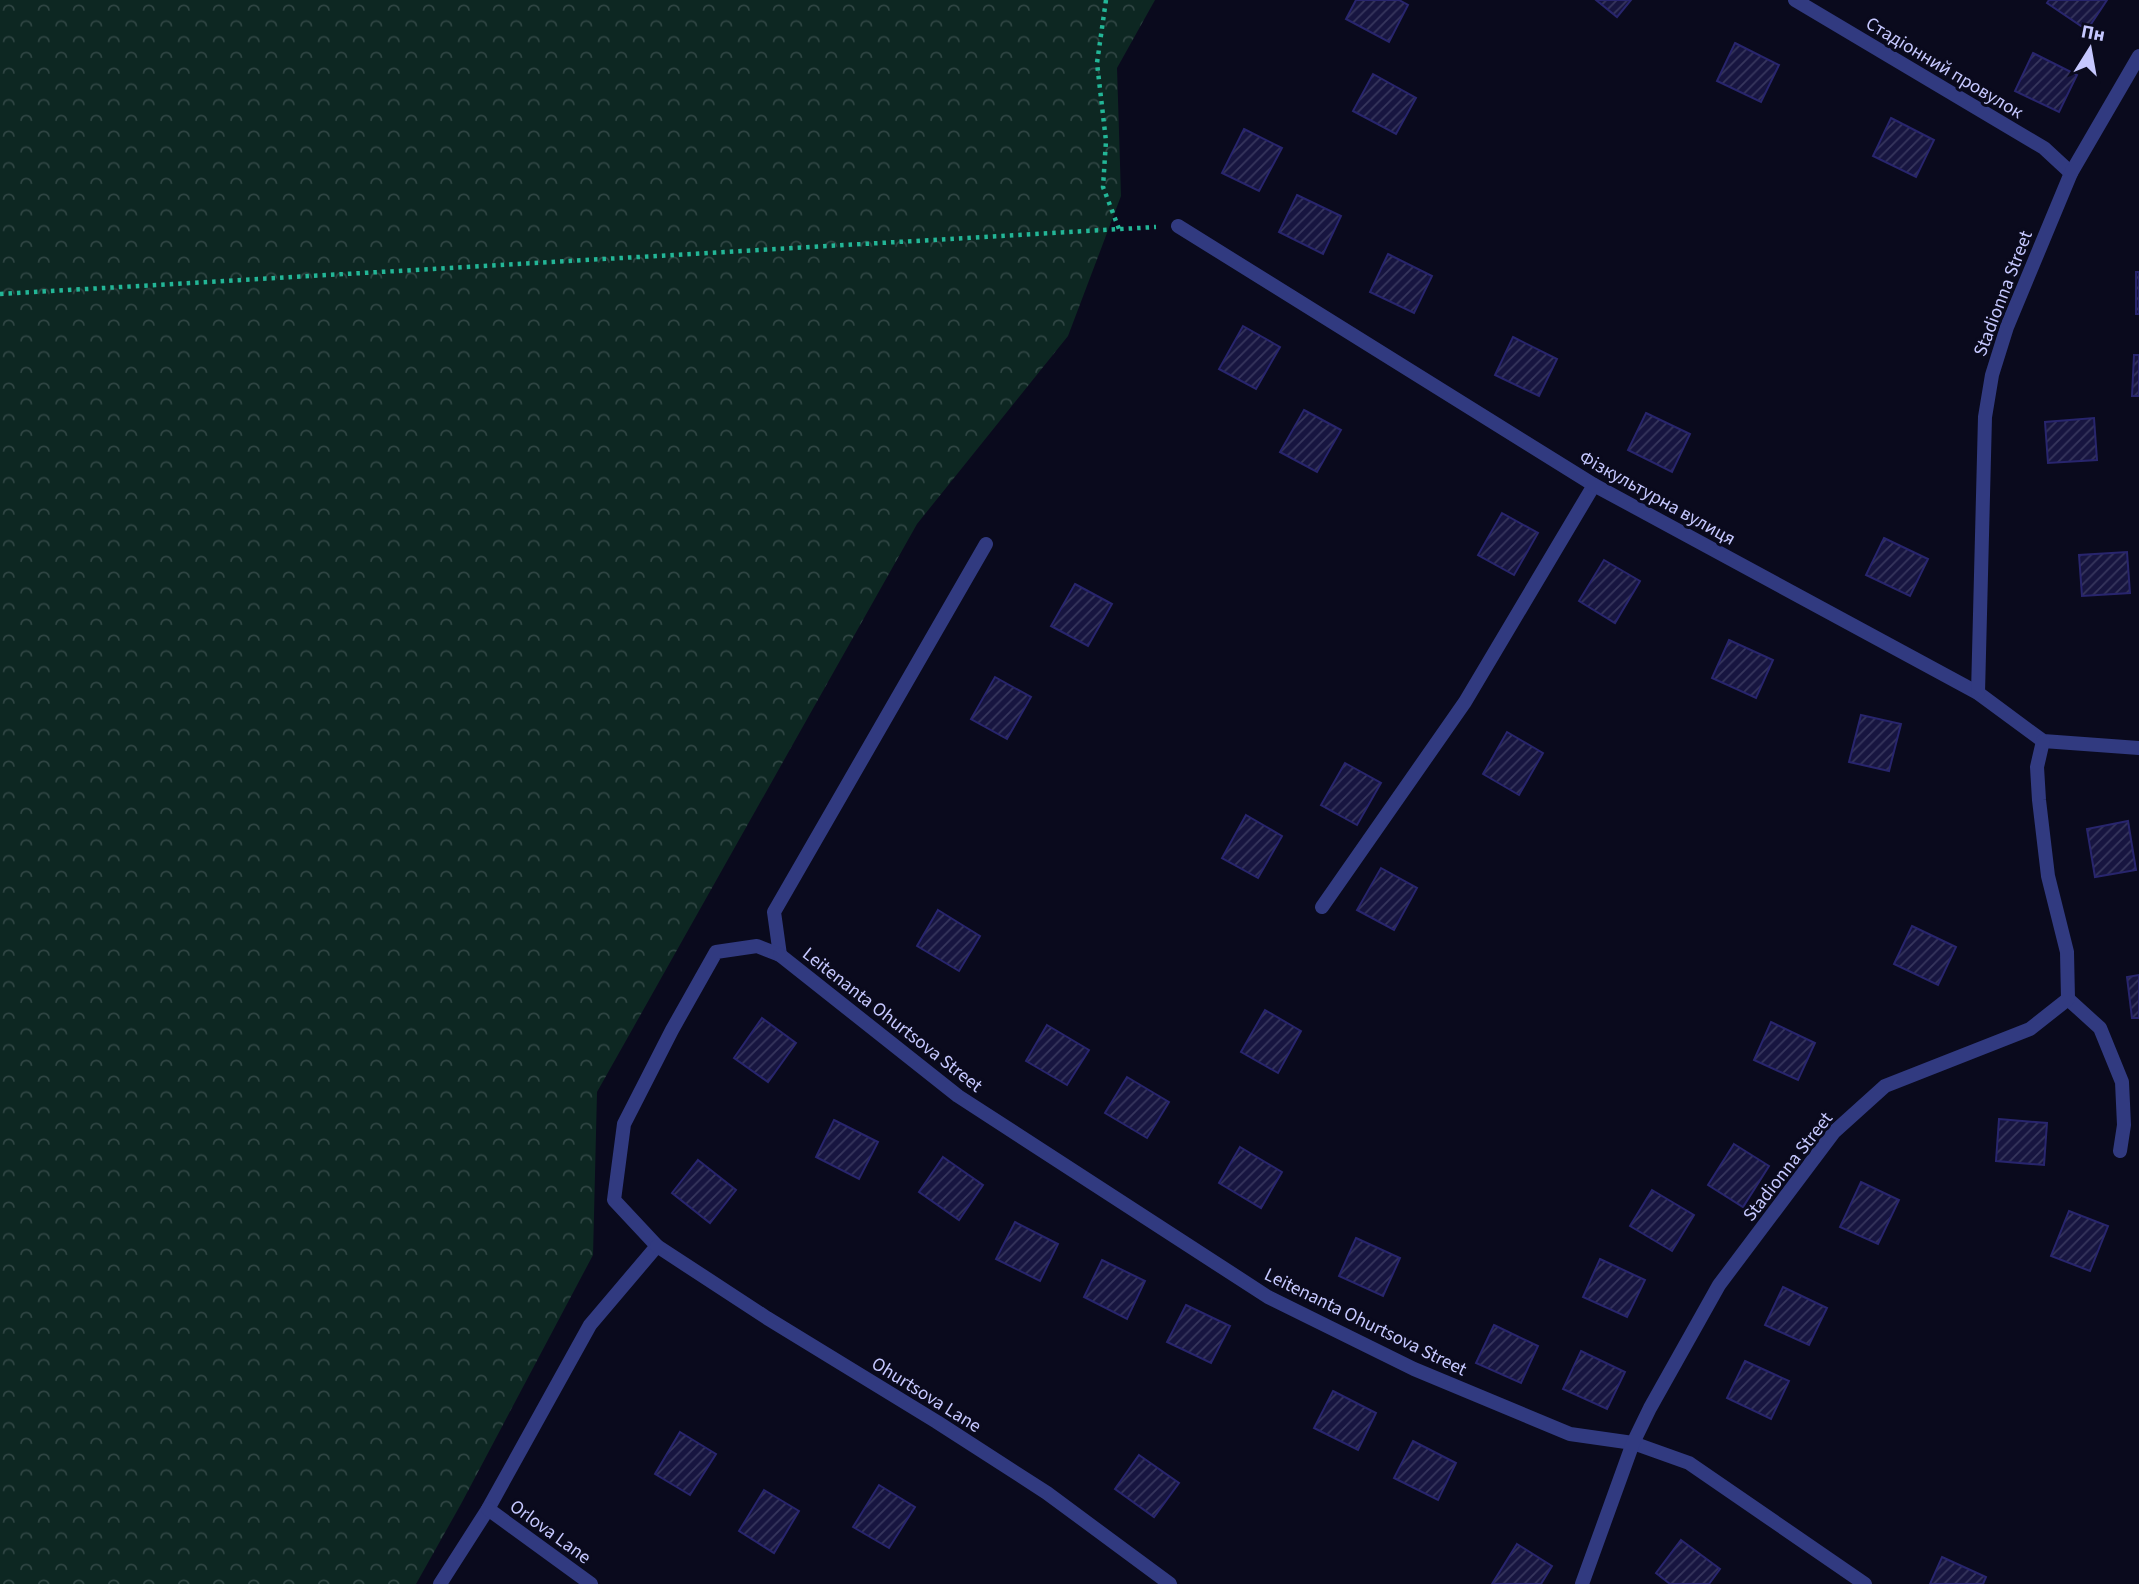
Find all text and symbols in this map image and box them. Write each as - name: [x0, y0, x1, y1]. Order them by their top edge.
- street label: Стадіонний провулок: [1860, 11, 2029, 126]
- north arrow: [2055, 14, 2125, 84]
- text: Пн: [2079, 18, 2107, 49]
- street label: Stadionna Street: [1967, 226, 2040, 360]
- street label: Фізкультурна вулиця: [1574, 444, 1740, 553]
- street label: Leitenanta Ohurtsova Street: [796, 941, 988, 1100]
- street label: Stadionna Street: [1737, 1106, 1840, 1227]
- street label: Leitenanta Ohurtsova Street: [1260, 1262, 1472, 1383]
- street label: Ohurtsova Lane: [866, 1351, 986, 1440]
- street label: Orlova Lane: [504, 1493, 596, 1571]

